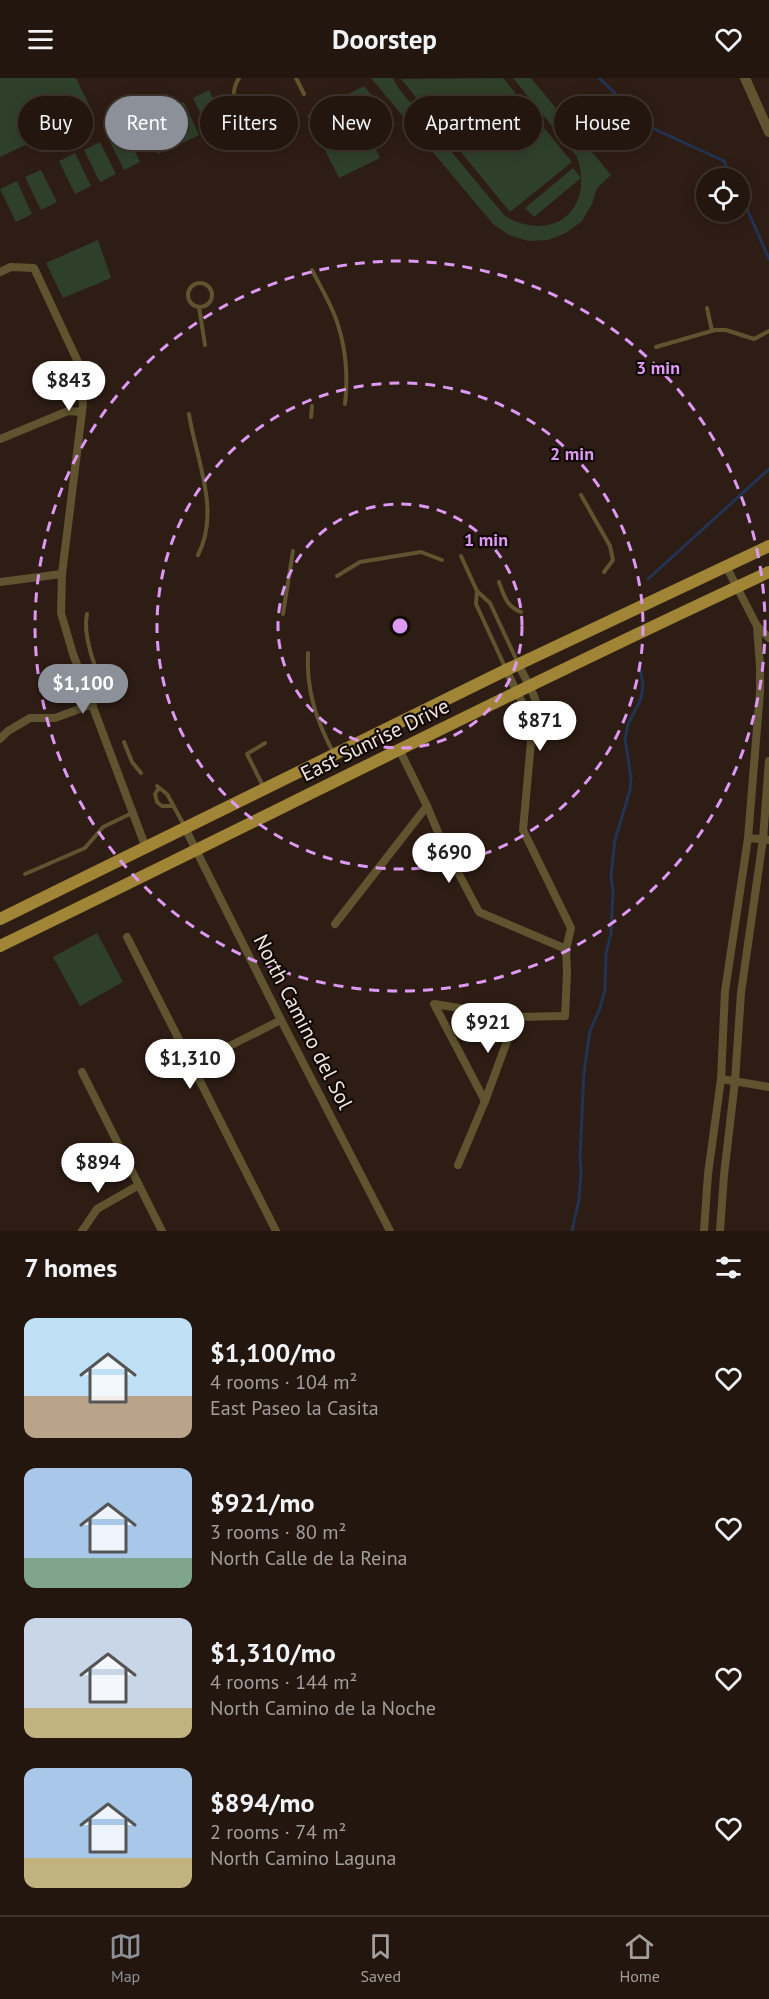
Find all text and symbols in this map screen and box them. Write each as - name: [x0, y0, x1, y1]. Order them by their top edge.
- text: Doorstep: [332, 22, 437, 56]
- icon: menu: [24, 23, 57, 56]
- icon: heart: [712, 23, 745, 56]
- chip: Buy: [18, 96, 93, 150]
- chip: Rent: [105, 96, 188, 150]
- chip: Filters: [200, 96, 298, 150]
- chip: New: [310, 96, 392, 150]
- chip: Apartment: [404, 96, 542, 150]
- chip: House: [554, 96, 652, 150]
- map controls: [696, 168, 750, 222]
- button: locate: [696, 168, 750, 222]
- text: 3 min: [636, 356, 680, 379]
- pin: $843: [33, 361, 105, 412]
- text: $843: [46, 367, 92, 393]
- text: 2 min: [550, 442, 594, 465]
- text: 1 min: [464, 528, 508, 551]
- centre of rings: [390, 616, 410, 636]
- pin: $1,100: [34, 664, 132, 715]
- text: $1,100: [52, 670, 114, 696]
- street label: East Sunrise Drive: [296, 692, 454, 787]
- pin: $871: [504, 701, 576, 752]
- text: $871: [517, 707, 563, 733]
- pin: $690: [413, 833, 485, 884]
- text: $690: [426, 839, 472, 865]
- street label: North Camino del Sol: [248, 930, 359, 1114]
- pin: $921: [452, 1003, 524, 1054]
- text: $921: [465, 1009, 511, 1035]
- pin: $1,310: [141, 1039, 239, 1090]
- text: $1,310: [159, 1045, 221, 1071]
- pin: $894: [62, 1143, 134, 1194]
- text: $894: [75, 1149, 121, 1175]
- text: 7 homes: [24, 1251, 117, 1284]
- icon: filters: [712, 1251, 745, 1284]
- text: $1,100/mo: [210, 1336, 336, 1369]
- icon: home: [72, 1342, 144, 1414]
- icon: heart: [712, 1362, 745, 1395]
- text: 4 rooms · 104 m²: [210, 1369, 357, 1395]
- text: East Paseo la Casita: [210, 1395, 379, 1421]
- text: $921/mo: [210, 1486, 314, 1519]
- icon: home: [72, 1492, 144, 1564]
- icon: heart: [712, 1512, 745, 1545]
- text: 3 rooms · 80 m²: [210, 1519, 346, 1545]
- text: North Calle de la Reina: [210, 1545, 408, 1571]
- text: $1,310/mo: [210, 1636, 336, 1669]
- icon: home: [72, 1642, 144, 1714]
- icon: heart: [712, 1662, 745, 1695]
- text: 4 rooms · 144 m²: [210, 1669, 357, 1695]
- text: North Camino de la Noche: [210, 1695, 436, 1721]
- text: $894/mo: [210, 1786, 314, 1819]
- icon: home: [72, 1792, 144, 1864]
- icon: heart: [712, 1812, 745, 1845]
- text: 2 rooms · 74 m²: [210, 1819, 346, 1845]
- text: North Camino Laguna: [210, 1845, 396, 1871]
- tab: Map: [109, 1930, 142, 1986]
- tab: Saved: [360, 1930, 401, 1986]
- tab: Home: [619, 1930, 660, 1986]

